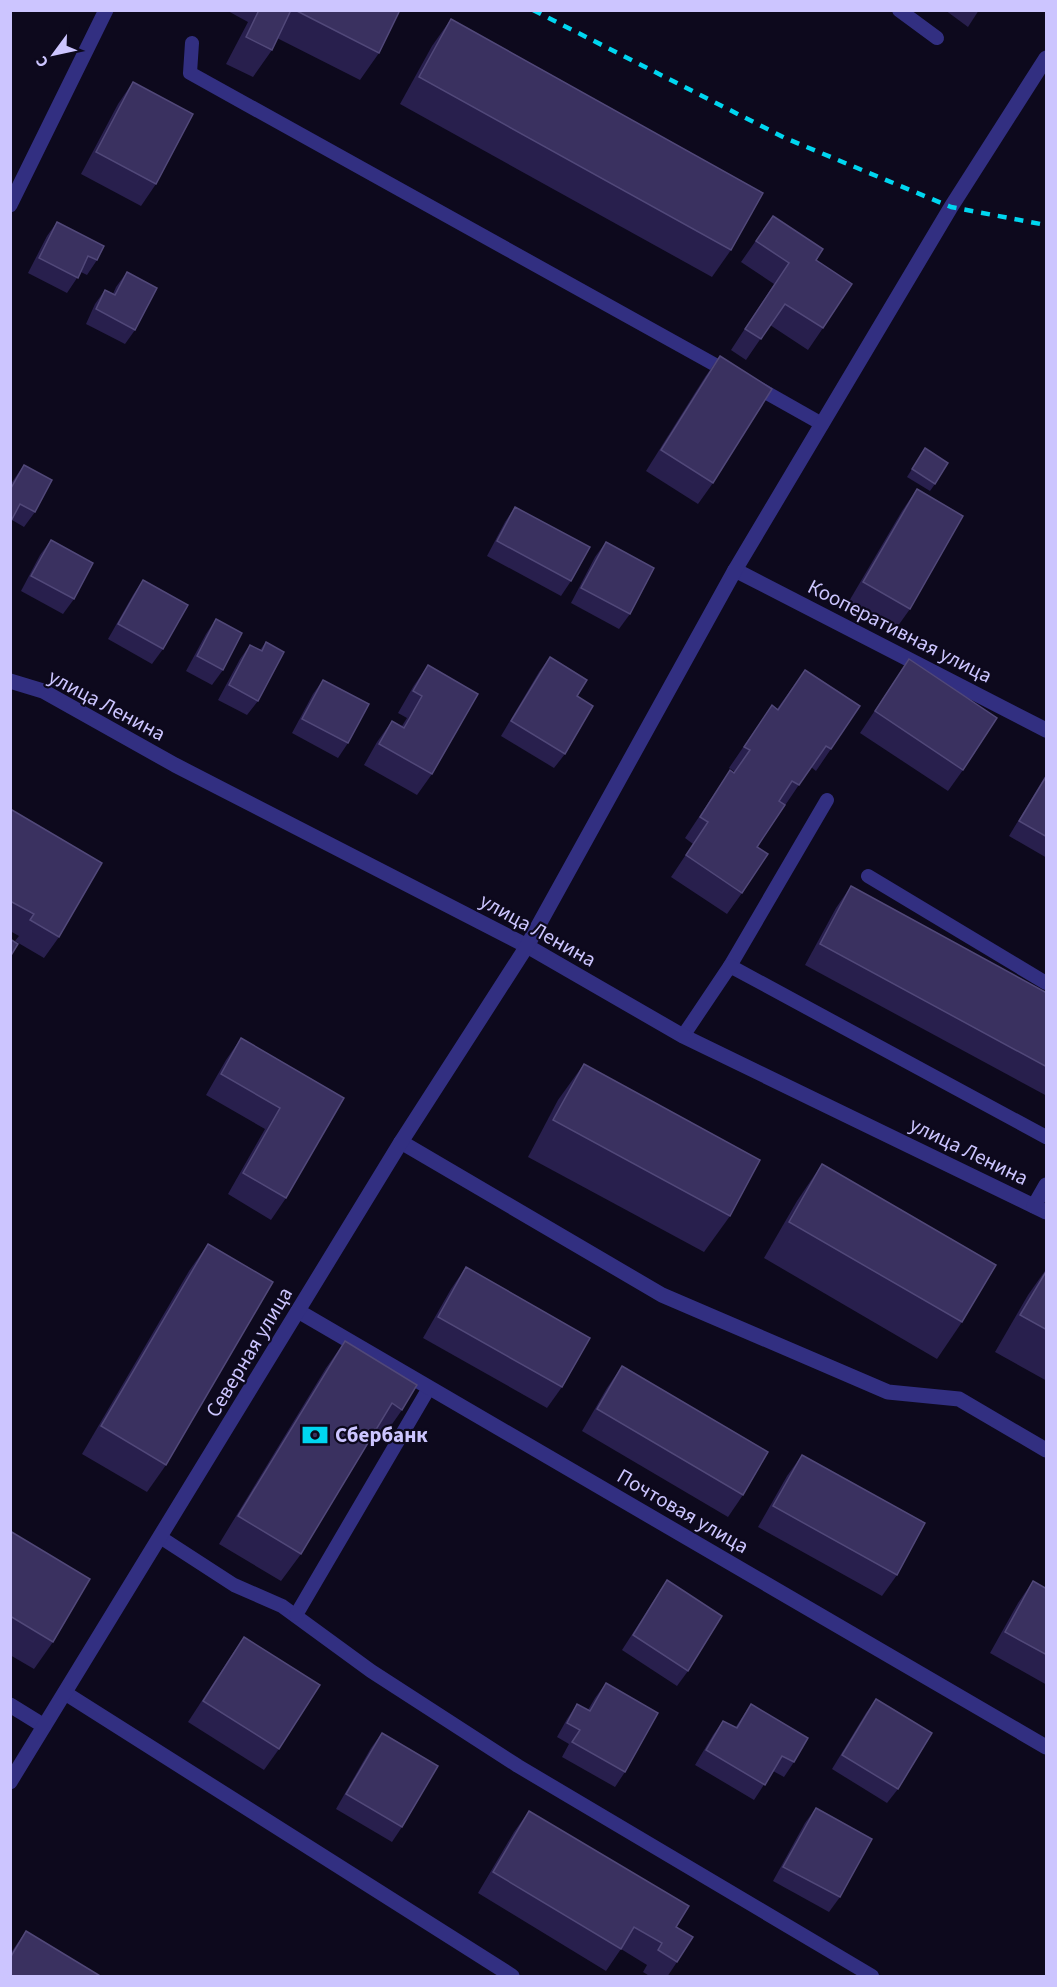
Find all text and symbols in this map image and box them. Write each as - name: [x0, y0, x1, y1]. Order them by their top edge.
- north arrow: [24, 24, 84, 84]
- text: С: [30, 52, 54, 72]
- street label: Кооперативная улица: [803, 572, 997, 690]
- street label: улица Ленина: [43, 661, 171, 749]
- street label: улица Ленина: [474, 886, 602, 974]
- street label: улица Ленина: [904, 1109, 1034, 1193]
- street label: Северная улица: [198, 1281, 300, 1423]
- bank icon: Сбербанк: [300, 1420, 330, 1450]
- place label: Сбербанк: [335, 1420, 428, 1450]
- street label: Почтовая улица: [612, 1461, 754, 1561]

